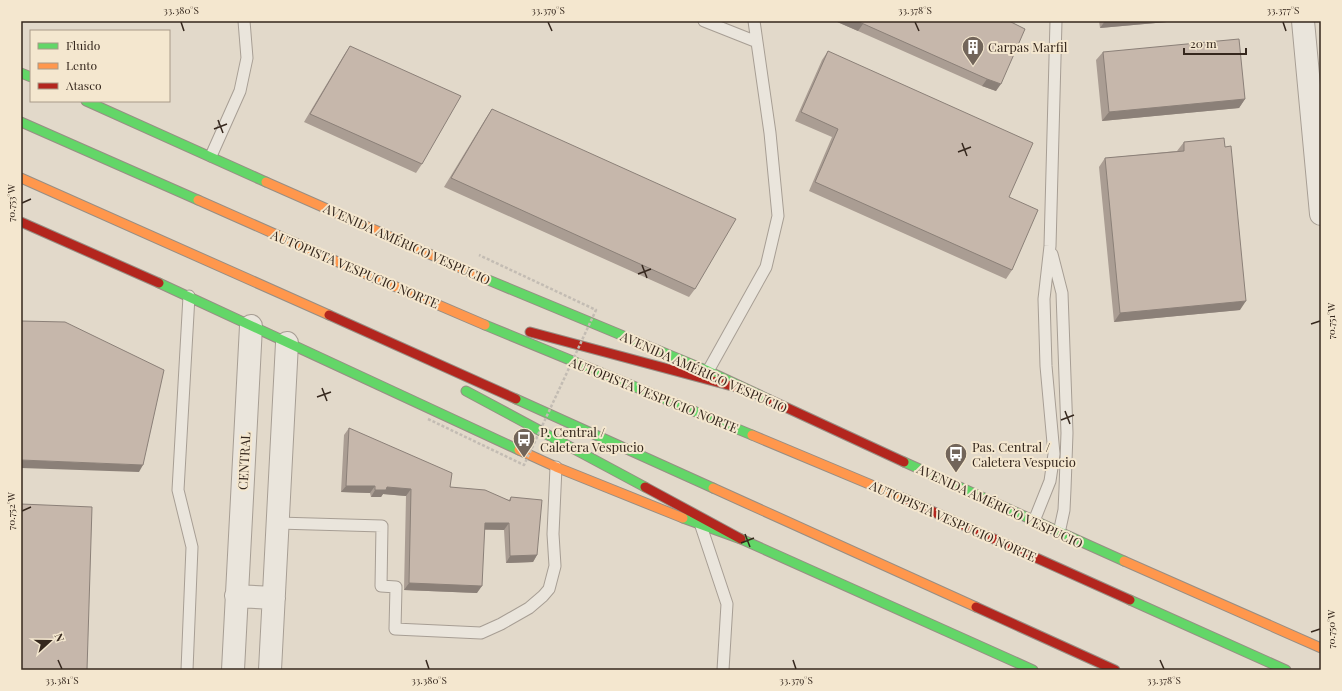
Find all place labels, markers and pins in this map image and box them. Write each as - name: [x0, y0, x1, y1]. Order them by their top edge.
- building icon: Carpas Marfil: [960, 34, 986, 67]
- place label: Carpas Marfil: [988, 38, 1068, 55]
- place label: P. Central / Caletera Vespucio: [540, 423, 644, 455]
- bus stop icon: P. Central / Caletera Vespucio: [511, 426, 537, 459]
- place label: Pas. Central / Caletera Vespucio: [972, 438, 1076, 470]
- bus stop icon: Pas. Central / Caletera Vespucio: [943, 441, 969, 474]

